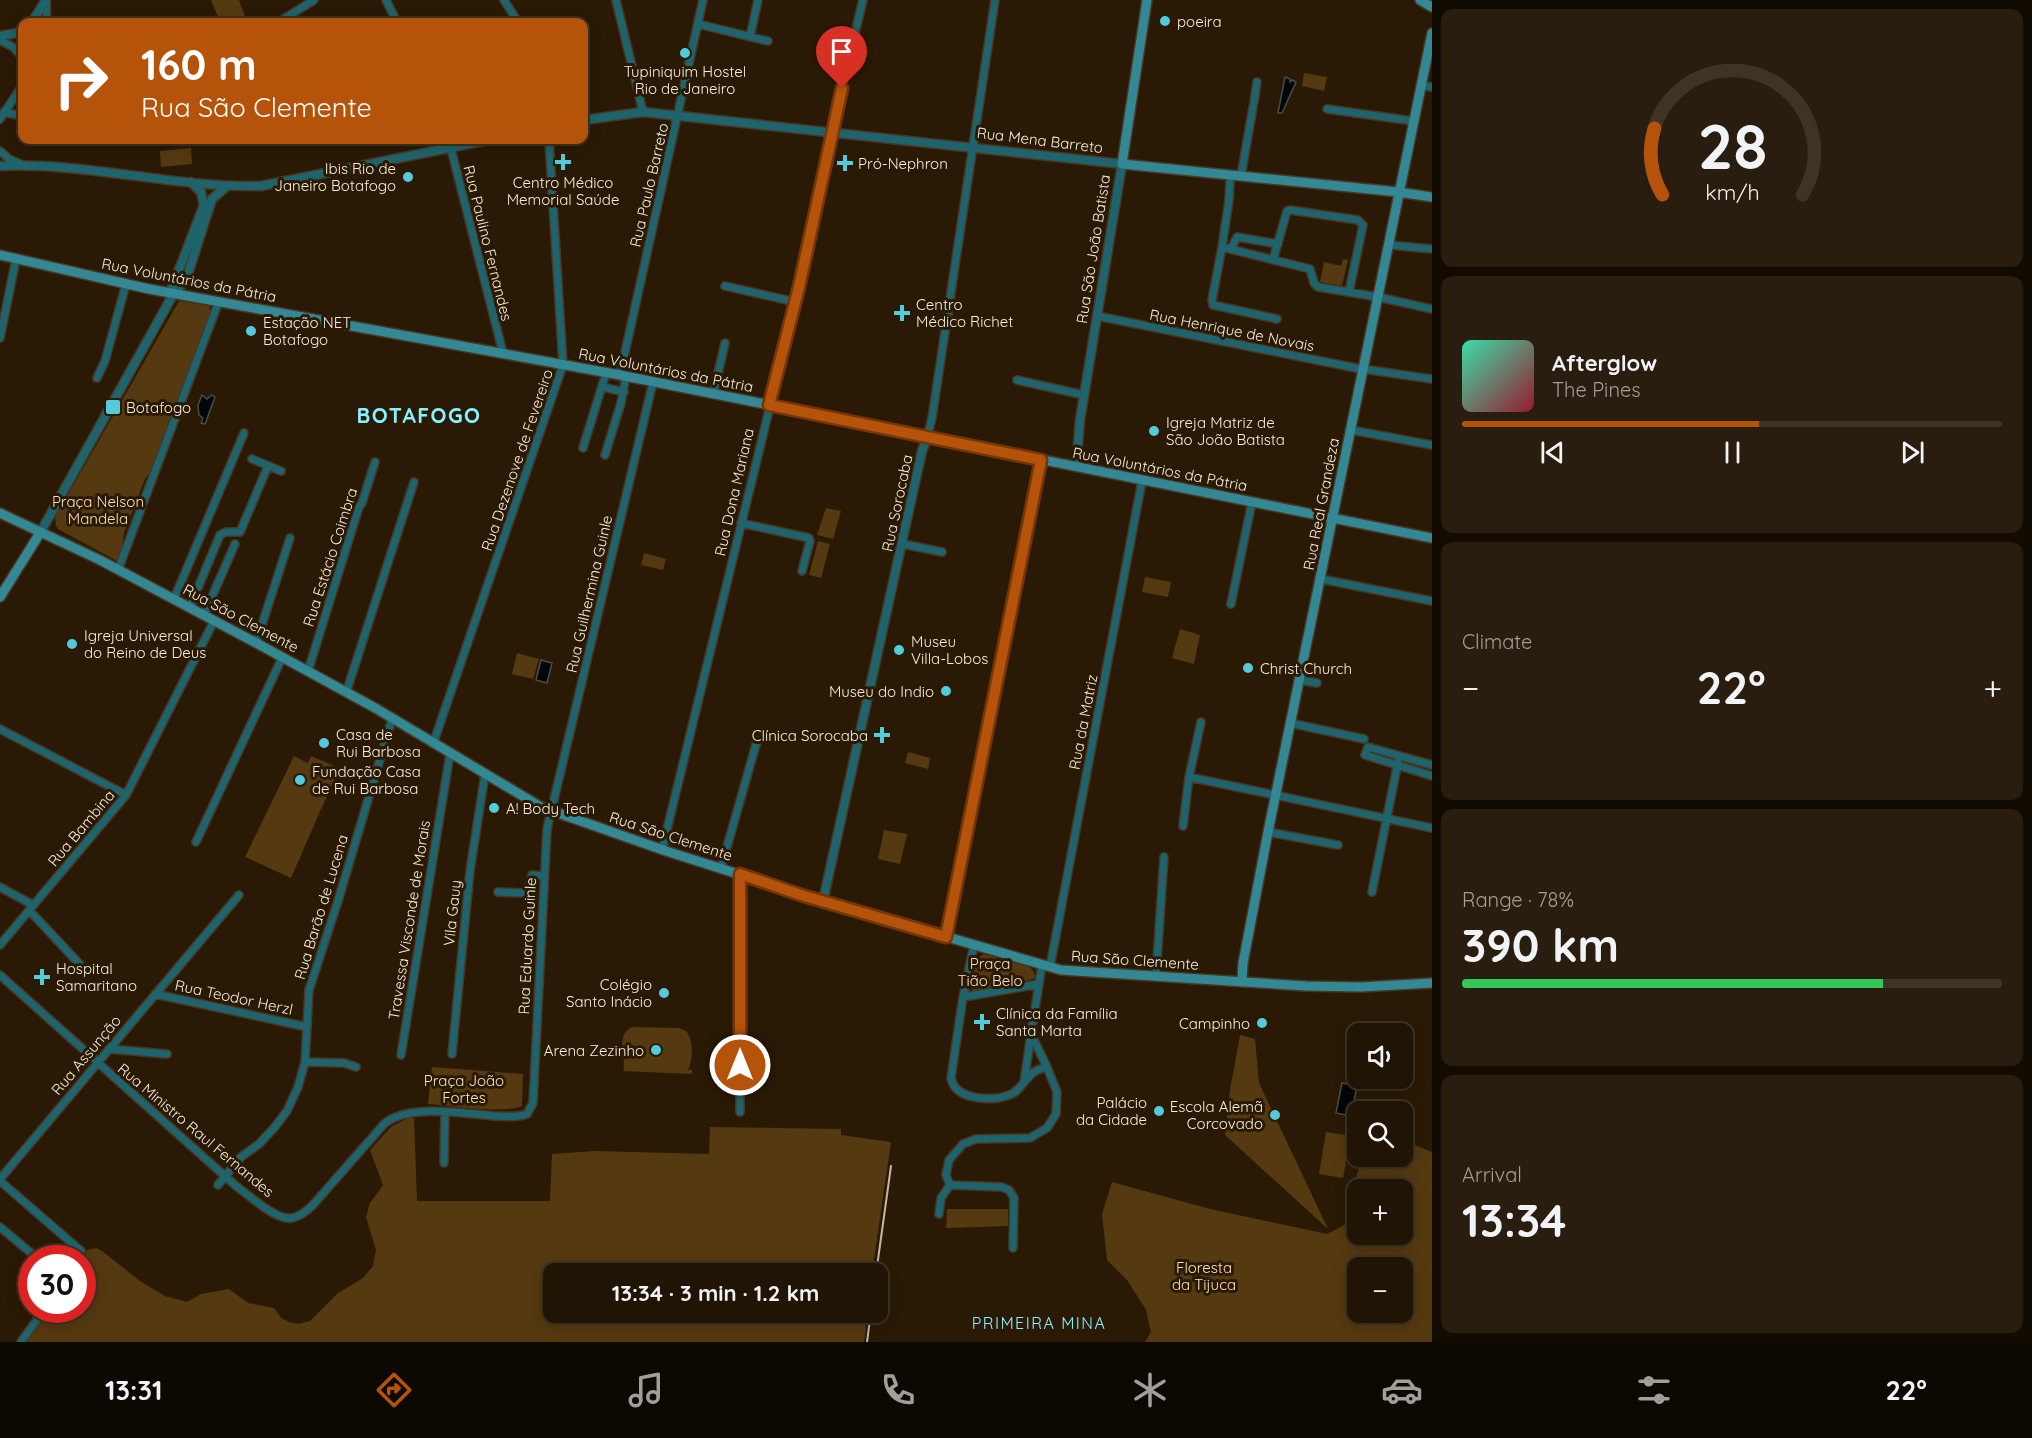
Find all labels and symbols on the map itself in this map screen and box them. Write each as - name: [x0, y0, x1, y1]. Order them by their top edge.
- place label: poeira: [1177, 12, 1222, 31]
- marker: poeira: [1158, 14, 1172, 28]
- pin: [816, 26, 867, 88]
- marker: Tupiniquim Hostel Rio de Janeiro: [678, 46, 692, 60]
- place label: Tupiniquim Hostel Rio de Janeiro: [624, 62, 746, 98]
- street label: Rua Paulo Barreto: [625, 121, 673, 249]
- street label: Rua Mena Barreto: [976, 123, 1104, 157]
- marker: Centro Médico Memorial Saúde: [554, 153, 572, 171]
- marker: Pró-Nephron: [836, 154, 854, 172]
- place label: Pró-Nephron: [858, 154, 948, 173]
- place label: Ibis Rio de Janeiro Botafogo: [274, 159, 396, 195]
- street label: Rua Paulino Fernandes: [459, 163, 517, 323]
- marker: Ibis Rio de Janeiro Botafogo: [401, 170, 415, 184]
- place label: Centro Médico Memorial Saúde: [507, 173, 619, 209]
- street label: Rua São João Batista: [1072, 173, 1114, 325]
- street label: Rua Voluntários da Pátria: [100, 254, 278, 306]
- place label: Centro Médico Richet: [916, 295, 1013, 331]
- marker: Centro Médico Richet: [893, 304, 911, 322]
- street label: Rua Henrique de Novais: [1148, 305, 1316, 355]
- place label: Estação NET Botafogo: [263, 313, 351, 349]
- marker: Estação NET Botafogo: [244, 324, 258, 338]
- street label: Rua Voluntários da Pátria: [577, 344, 755, 396]
- street label: Rua Dezenove de Fevereiro: [477, 367, 557, 553]
- marker: Botafogo: [104, 398, 122, 416]
- place label: Botafogo: [126, 398, 191, 417]
- district label: BOTAFOGO: [357, 402, 481, 428]
- place label: Igreja Matriz de São João Batista: [1166, 413, 1285, 449]
- marker: Igreja Matriz de São João Batista: [1147, 424, 1161, 438]
- street label: Rua Dona Mariana: [710, 426, 758, 558]
- street label: Rua Real Grandeza: [1299, 436, 1343, 572]
- street label: Rua Voluntários da Pátria: [1071, 443, 1249, 495]
- street label: Rua Sorocaba: [877, 453, 917, 553]
- street label: Rua Estácio Coimbra: [299, 485, 361, 629]
- park label: Praça Nelson Mandela: [52, 492, 144, 528]
- street label: Rua Guilhermina Guinle: [562, 513, 616, 675]
- street label: Rua São Clemente: [180, 580, 302, 656]
- place label: Igreja Universal do Reino de Deus: [84, 626, 206, 662]
- place label: Museu Villa-Lobos: [911, 632, 988, 668]
- marker: Igreja Universal do Reino de Deus: [65, 637, 79, 651]
- marker: Museu Villa-Lobos: [892, 643, 906, 657]
- place label: Christ Church: [1260, 659, 1352, 678]
- marker: Christ Church: [1241, 661, 1255, 675]
- street label: Rua da Matriz: [1064, 673, 1102, 771]
- place label: Museu do Indio: [829, 682, 934, 701]
- marker: Museu do Indio: [939, 684, 953, 698]
- place label: Casa de Rui Barbosa: [336, 725, 421, 761]
- place label: Clínica Sorocaba: [752, 726, 868, 745]
- marker: Clínica Sorocaba: [873, 726, 891, 744]
- marker: Casa de Rui Barbosa: [317, 736, 331, 750]
- place label: Fundação Casa de Rui Barbosa: [312, 762, 421, 798]
- marker: Fundação Casa de Rui Barbosa: [293, 773, 307, 787]
- street label: Rua Bambina: [43, 786, 119, 870]
- place label: A! Body Tech: [506, 799, 595, 818]
- marker: A! Body Tech: [487, 801, 501, 815]
- street label: Rua São Clemente: [607, 807, 735, 865]
- street label: Travessa Visconde de Morais: [384, 819, 434, 1021]
- street label: Rua Barão de Lucena: [290, 832, 352, 982]
- street label: Rua Eduardo Guinle: [514, 877, 540, 1015]
- street label: Vila Gauy: [439, 879, 465, 947]
- street label: Rua São Clemente: [1070, 946, 1200, 974]
- park label: Praça Tião Belo: [957, 954, 1023, 990]
- place label: Hospital Samaritano: [56, 959, 137, 995]
- marker: Hospital Samaritano: [33, 968, 51, 986]
- street label: Rua Teodor Herzl: [173, 975, 295, 1019]
- place label: Colégio Santo Inácio: [566, 975, 652, 1011]
- marker: Colégio Santo Inácio: [657, 986, 671, 1000]
- place label: Clínica da Família Santa Marta: [996, 1004, 1118, 1040]
- street label: Rua Assunção: [47, 1011, 125, 1099]
- marker: Clínica da Família Santa Marta: [973, 1013, 991, 1031]
- place label: Campinho: [1179, 1014, 1250, 1033]
- marker: Campinho: [1255, 1016, 1269, 1030]
- position arrow: [708, 1033, 772, 1097]
- place label: Arena Zezinho: [544, 1041, 644, 1060]
- marker: Arena Zezinho: [649, 1043, 663, 1057]
- street label: Rua Ministro Raul Fernandes: [114, 1059, 278, 1201]
- park label: Praça João Fortes: [424, 1071, 504, 1107]
- place label: Palácio da Cidade: [1076, 1093, 1147, 1129]
- place label: Escola Alemã Corcovado: [1170, 1097, 1263, 1133]
- marker: Palácio da Cidade: [1152, 1104, 1166, 1118]
- marker: Escola Alemã Corcovado: [1268, 1108, 1282, 1122]
- speed limit sign: 30: [18, 1245, 96, 1323]
- park label: Floresta da Tijuca: [1172, 1258, 1236, 1294]
- district label: PRIMEIRA MINA: [972, 1313, 1106, 1333]

